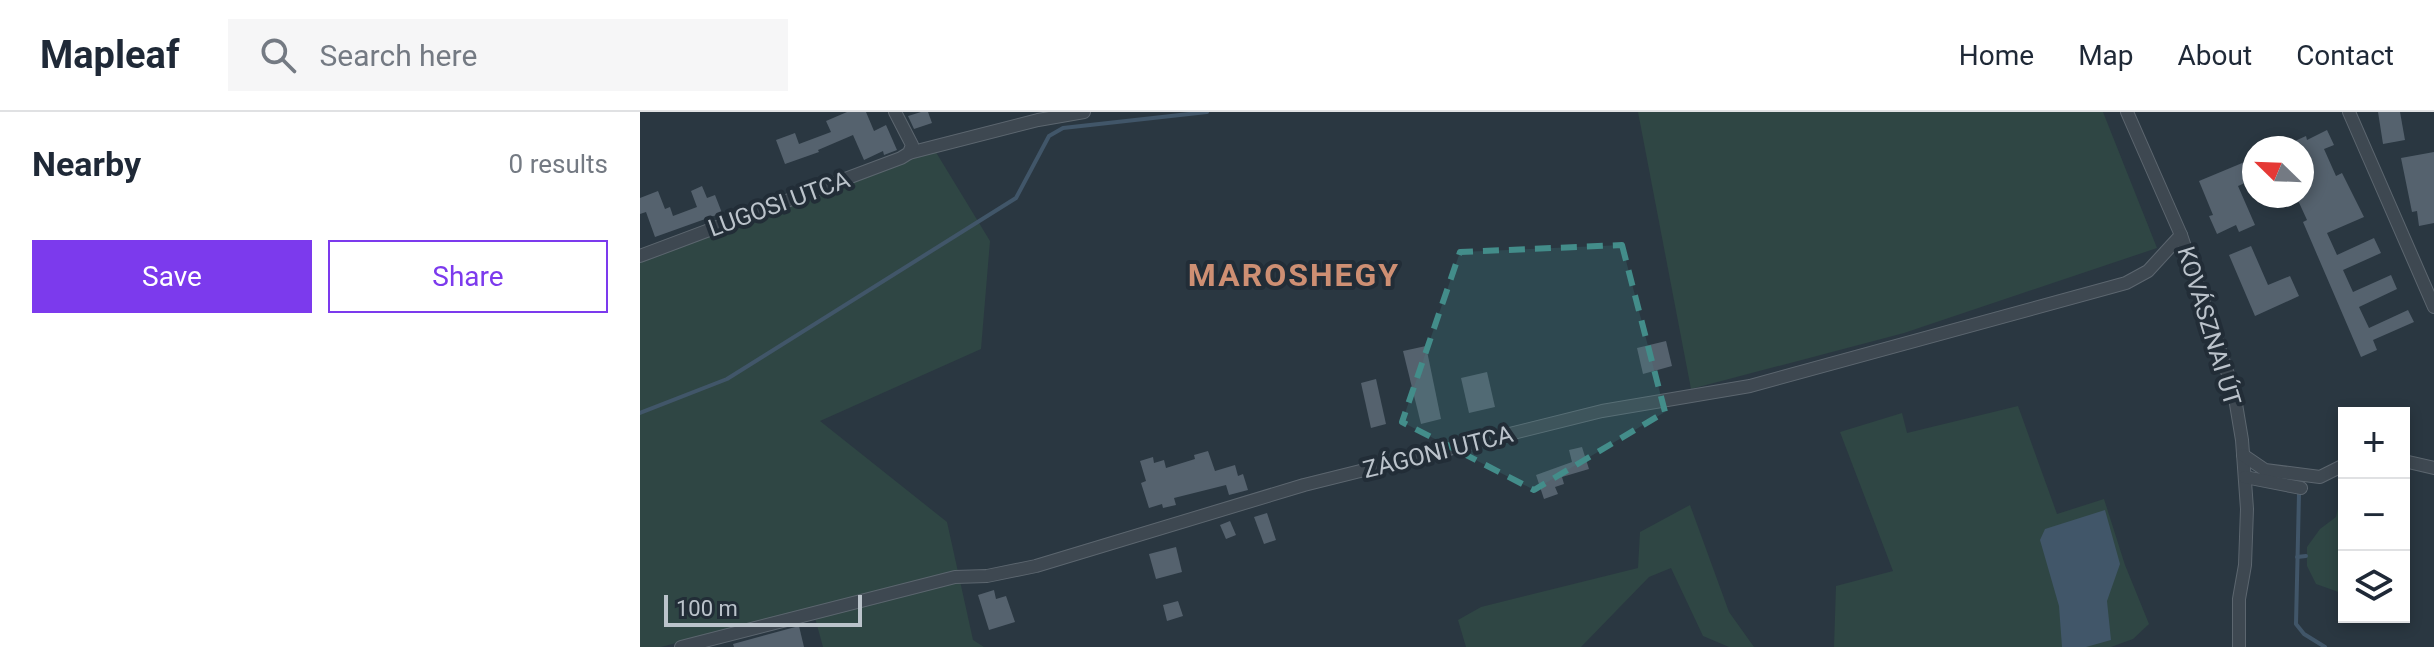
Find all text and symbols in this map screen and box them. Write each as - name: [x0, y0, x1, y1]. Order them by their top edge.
- search box: [228, 19, 788, 91]
- text: Mapleaf: [40, 33, 180, 77]
- icon: search: [256, 33, 300, 77]
- text: Search here: [320, 38, 477, 73]
- text: Home: [1959, 39, 2034, 72]
- text: Map: [2078, 39, 2134, 72]
- text: About: [2178, 39, 2252, 72]
- text: Contact: [2296, 39, 2394, 72]
- north arrow: [2242, 136, 2314, 208]
- text: Nearby: [32, 144, 141, 184]
- text: 0 results: [509, 149, 608, 179]
- street label: LUGOSI UTCA: [705, 165, 854, 243]
- button: Save: [32, 240, 312, 313]
- button: Share: [328, 240, 608, 313]
- street label: KOVÁSZNAI ÚT: [2171, 243, 2247, 409]
- district label: MAROSHEGY: [1188, 256, 1400, 294]
- map controls: [2338, 407, 2410, 623]
- button: +: [2338, 407, 2410, 479]
- street label: ZÁGONI UTCA: [1360, 420, 1516, 484]
- button: −: [2338, 479, 2410, 551]
- button: layers: [2338, 551, 2410, 623]
- scale bar: [664, 591, 862, 627]
- text: 100 m: [676, 596, 738, 621]

